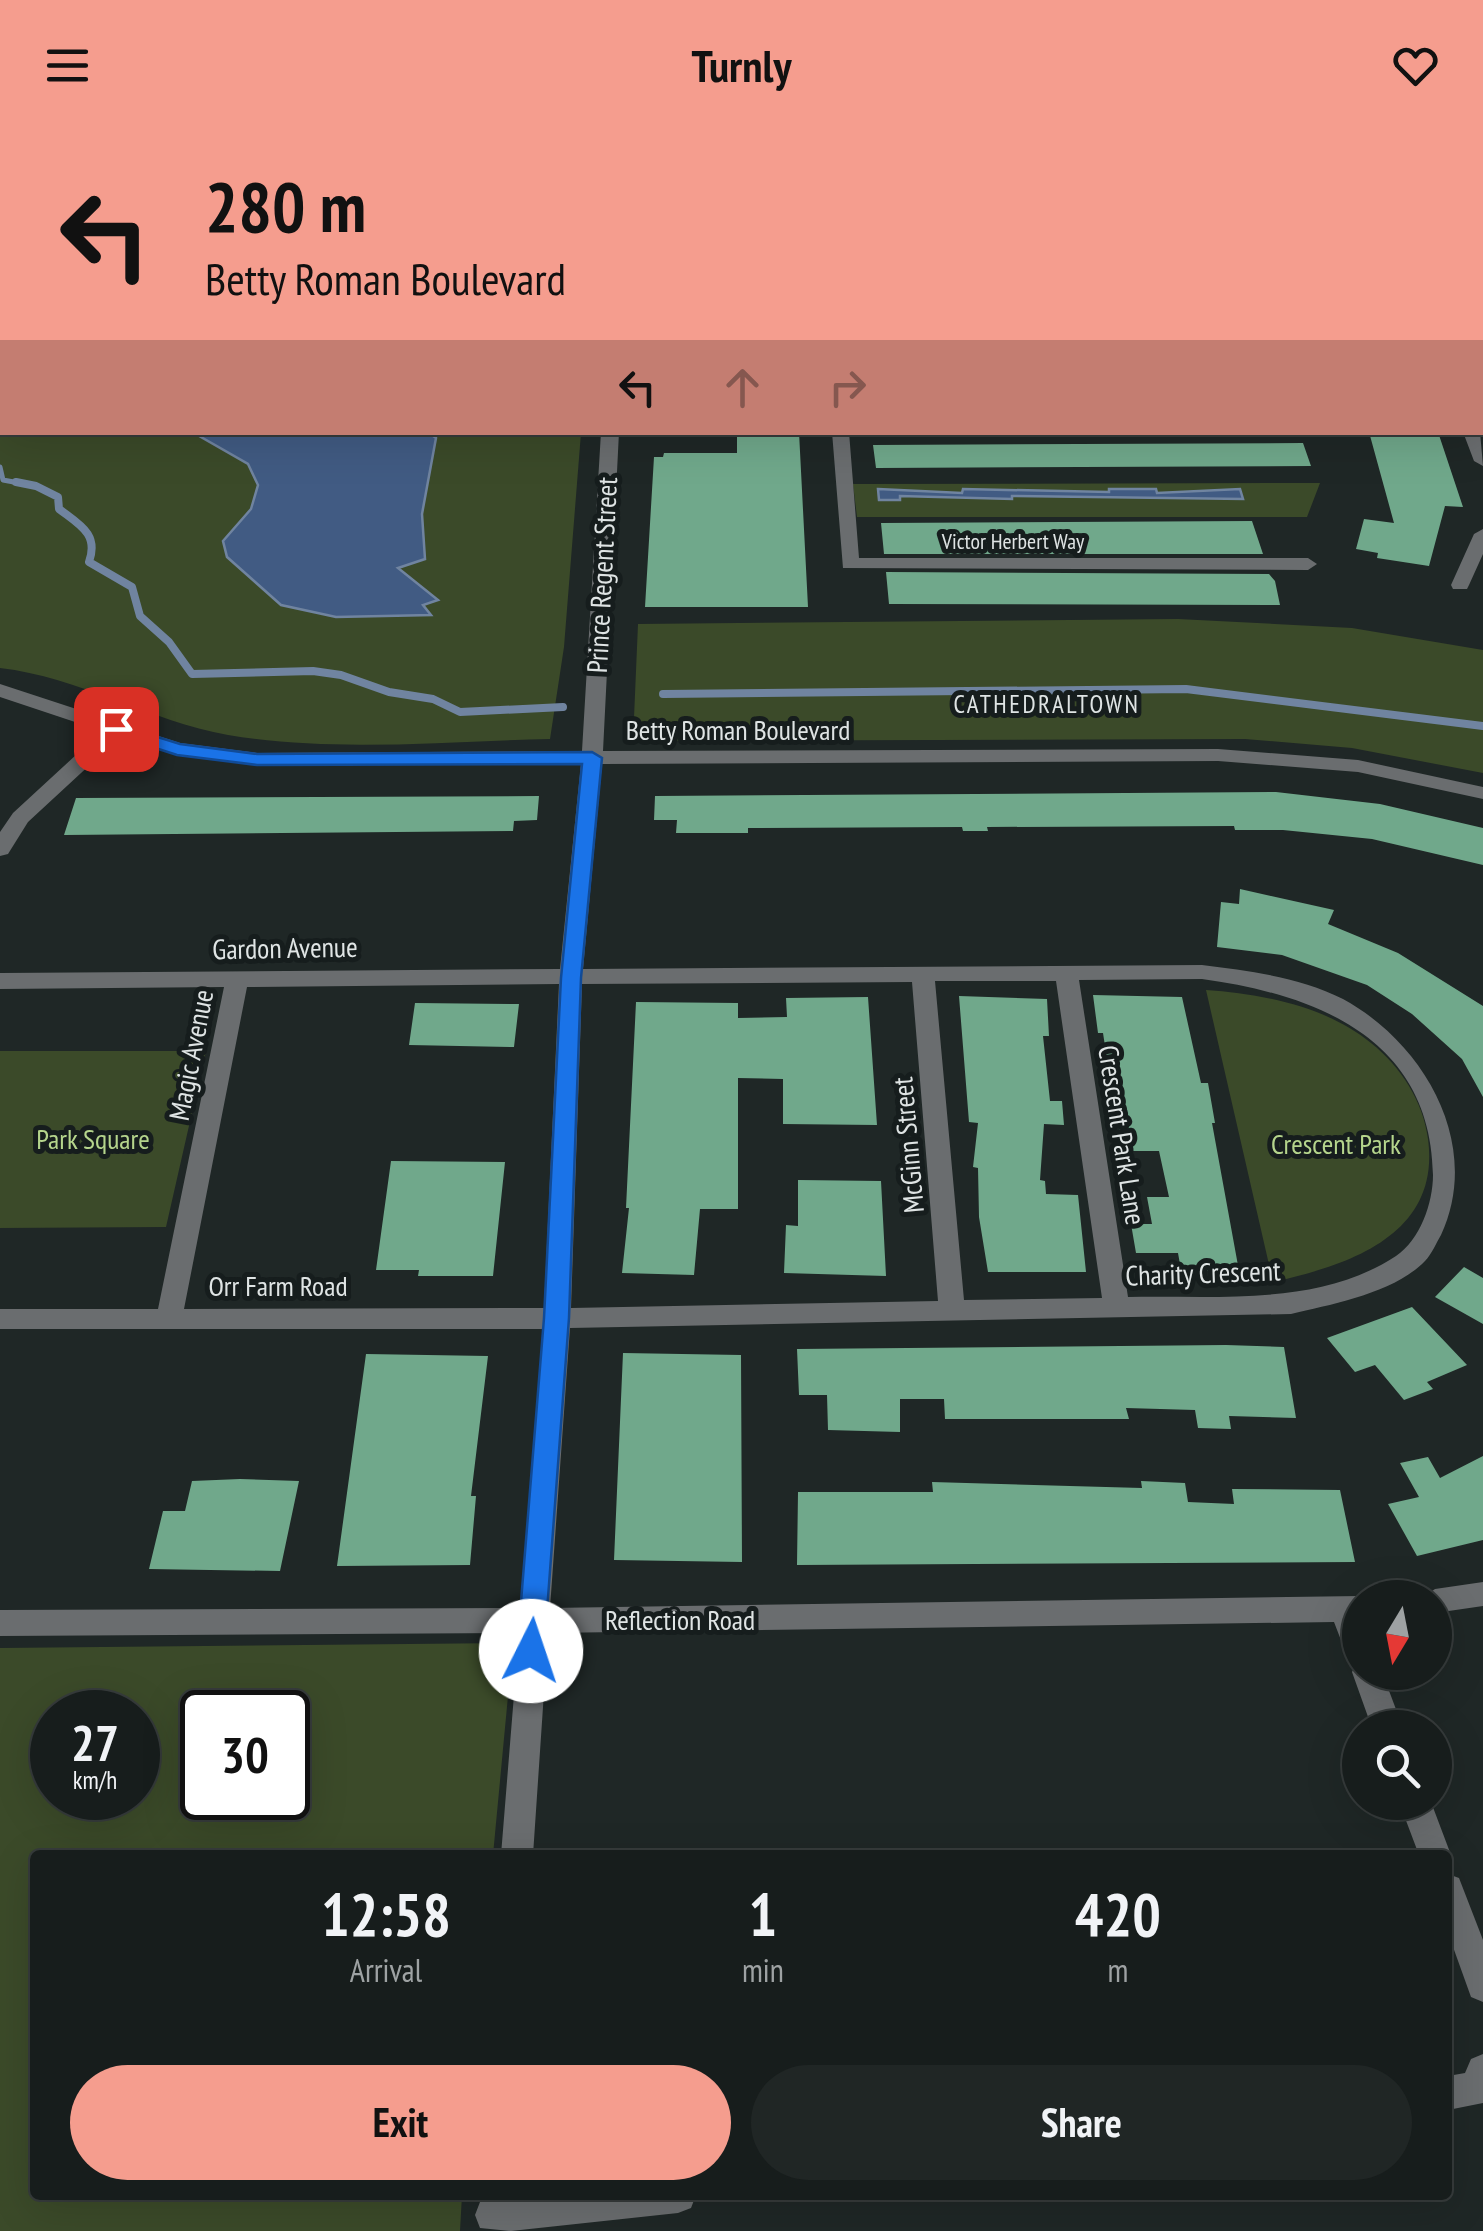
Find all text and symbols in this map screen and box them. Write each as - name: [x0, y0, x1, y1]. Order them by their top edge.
- text: Turnly: [692, 36, 791, 94]
- icon: menu: [40, 38, 95, 93]
- icon: heart: [1388, 38, 1443, 93]
- text: 280 m: [205, 161, 366, 251]
- icon: left: [40, 170, 170, 300]
- text: Betty Roman Boulevard: [205, 249, 566, 307]
- icon: left: [610, 360, 665, 415]
- icon: ahead: [715, 360, 770, 415]
- icon: right: [820, 360, 875, 415]
- street label: Prince Regent Street: [578, 476, 625, 674]
- street label: Victor Herbert Way: [941, 527, 1085, 555]
- pin: [74, 687, 159, 772]
- district label: CATHEDRALTOWN: [953, 688, 1141, 720]
- icon: arrive: [89, 702, 144, 757]
- street label: Betty Roman Boulevard: [626, 711, 850, 748]
- street label: Gardon Avenue: [212, 928, 358, 967]
- street label: Magic Avenue: [160, 986, 221, 1124]
- street label: Crescent Park Lane: [1090, 1042, 1155, 1227]
- street label: McGinn Street: [883, 1075, 932, 1214]
- park label: Park Square: [36, 1120, 150, 1157]
- park label: Crescent Park: [1271, 1125, 1401, 1162]
- street label: Charity Crescent: [1125, 1251, 1282, 1294]
- street label: Orr Farm Road: [208, 1267, 348, 1304]
- north arrow: [1342, 1580, 1452, 1690]
- map controls: [1342, 1580, 1452, 1820]
- position arrow: [479, 1599, 583, 1703]
- street label: Reflection Road: [605, 1601, 755, 1638]
- speed limit sign: 30: [180, 1690, 310, 1820]
- text: 27: [71, 1710, 119, 1775]
- button: search: [1342, 1710, 1452, 1820]
- text: km/h: [73, 1764, 117, 1796]
- text: 12:58: [321, 1875, 451, 1953]
- text: 1: [749, 1875, 777, 1953]
- text: 420: [1075, 1875, 1161, 1953]
- text: Arrival: [350, 1949, 422, 1991]
- text: min: [742, 1949, 784, 1991]
- text: m: [1107, 1949, 1128, 1991]
- button: Exit: [70, 2065, 731, 2180]
- button: Share: [751, 2065, 1412, 2180]

